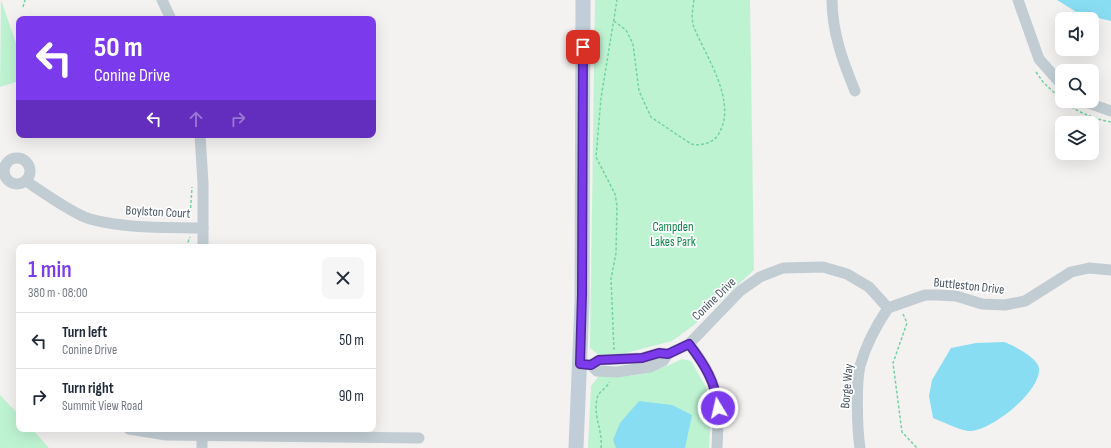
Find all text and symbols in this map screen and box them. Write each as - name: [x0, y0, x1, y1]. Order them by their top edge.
- map controls: [1055, 12, 1099, 160]
- button: sound: [1055, 12, 1099, 56]
- pin: [566, 30, 600, 64]
- text: 50 m: [94, 31, 143, 64]
- icon: left: [28, 32, 80, 84]
- icon: arrive: [572, 36, 594, 58]
- button: search: [1055, 64, 1099, 108]
- text: Conine Drive: [94, 65, 170, 86]
- icon: left: [143, 108, 165, 130]
- icon: ahead: [185, 108, 207, 130]
- icon: right: [227, 108, 249, 130]
- button: layers: [1055, 116, 1099, 160]
- street label: Boylston Court: [125, 202, 191, 222]
- park label: Campden Lakes Park: [650, 219, 696, 250]
- text: 1 min: [28, 255, 72, 284]
- button: close: [322, 257, 364, 299]
- street label: Conine Drive: [689, 274, 739, 324]
- street label: Buttleston Drive: [933, 274, 1005, 298]
- text: 380 m · 08:00: [28, 285, 88, 301]
- text: Turn left: [62, 323, 107, 342]
- icon: left: [28, 330, 50, 352]
- text: 50 m: [339, 331, 364, 350]
- text: Conine Drive: [62, 342, 117, 358]
- street label: Borge Way: [837, 363, 857, 409]
- text: Turn right: [62, 379, 114, 398]
- icon: right: [28, 386, 50, 408]
- text: 90 m: [339, 387, 364, 406]
- position arrow: [697, 387, 739, 429]
- text: Summit View Road: [62, 398, 143, 414]

